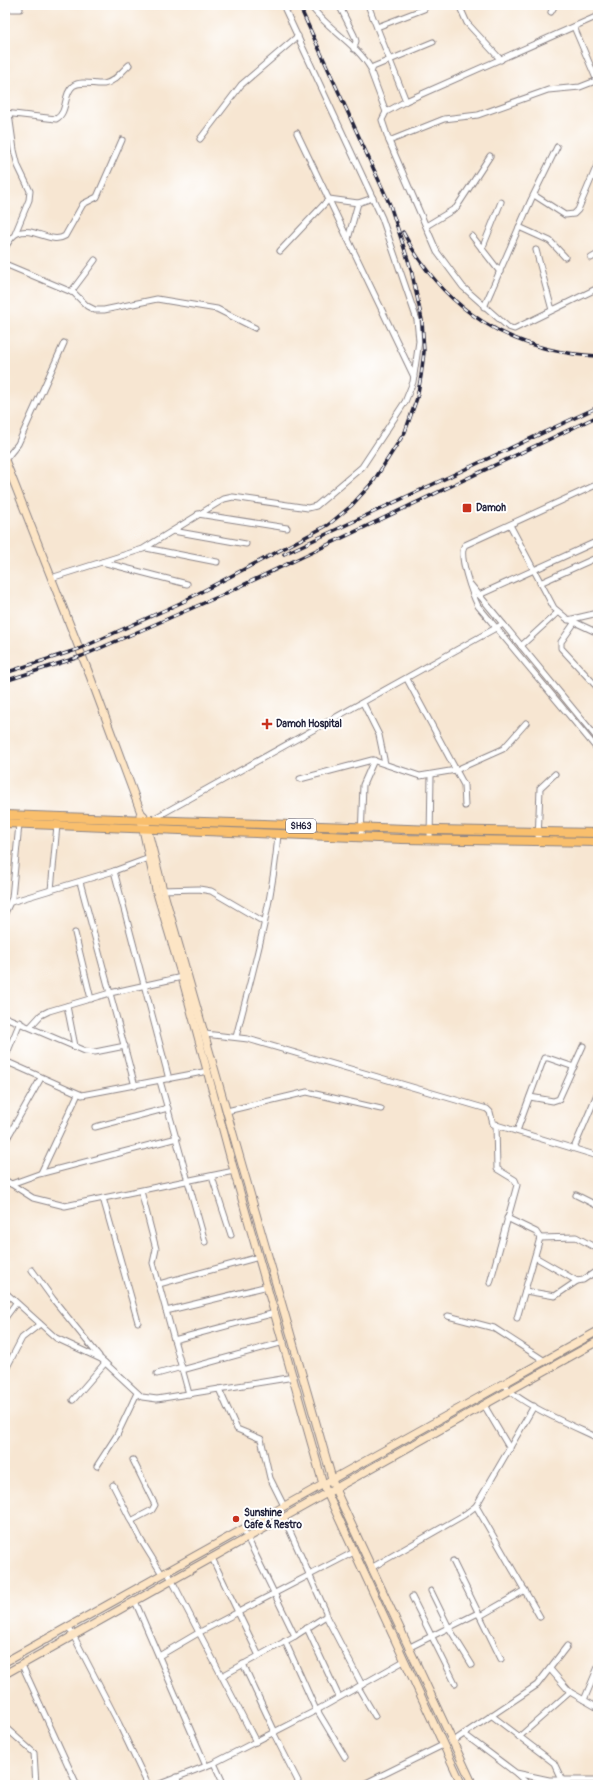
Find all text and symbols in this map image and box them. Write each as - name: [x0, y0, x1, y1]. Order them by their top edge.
- marker: Damoh: [461, 502, 473, 514]
- place label: Damoh: [476, 502, 506, 514]
- marker: Damoh Hospital: [261, 718, 273, 730]
- place label: Damoh Hospital: [276, 718, 342, 730]
- road number: SH63: [286, 819, 316, 833]
- place label: Sunshine Cafe & Restro: [244, 1507, 302, 1531]
- marker: Sunshine Cafe & Restro: [231, 1514, 241, 1524]

